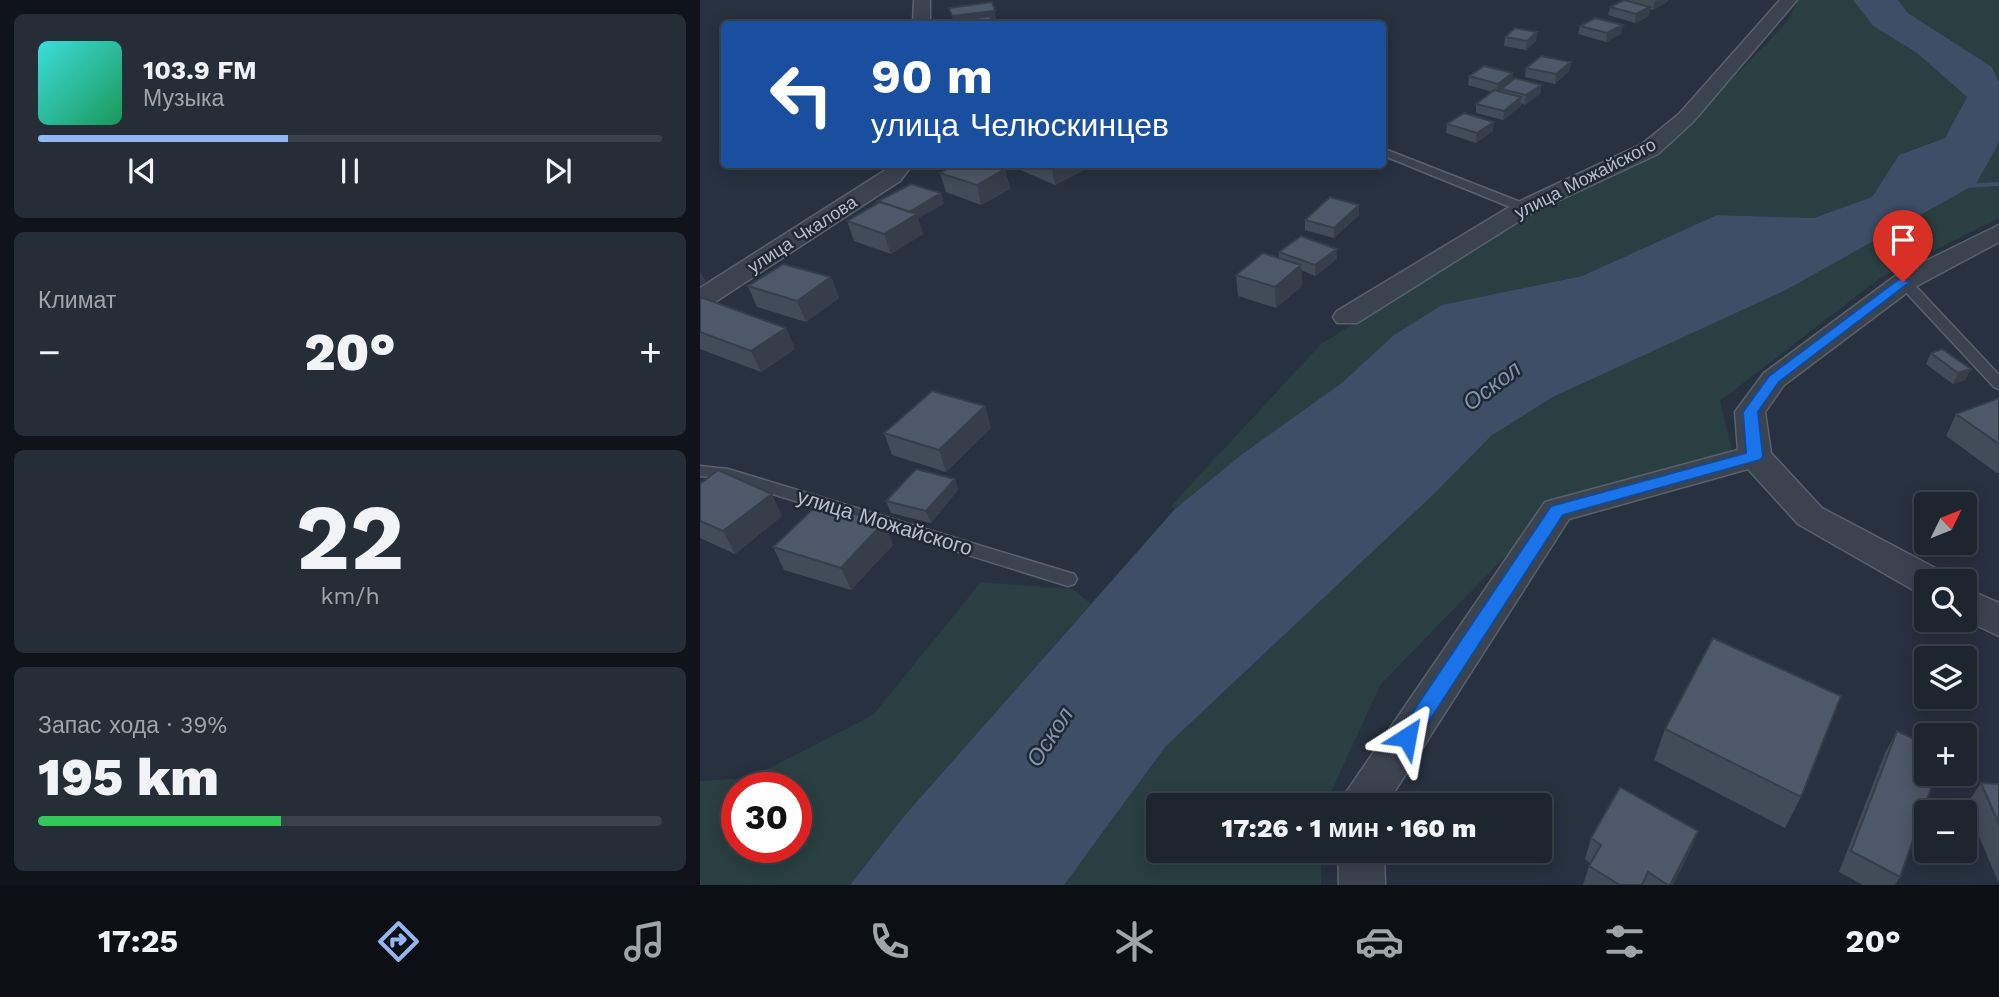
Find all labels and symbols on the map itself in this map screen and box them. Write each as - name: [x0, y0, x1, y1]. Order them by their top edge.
- street label: улица Можайского: [1511, 133, 1659, 223]
- street label: улица Чкалова: [743, 190, 861, 277]
- pin: [1873, 210, 1933, 282]
- water label: Оскол: [1458, 355, 1526, 416]
- street label: улица Можайского: [794, 483, 976, 561]
- north arrow: [1914, 492, 1978, 555]
- position arrow: [1370, 700, 1444, 774]
- water label: Оскол: [1021, 702, 1079, 772]
- speed limit sign: 30: [721, 772, 812, 863]

